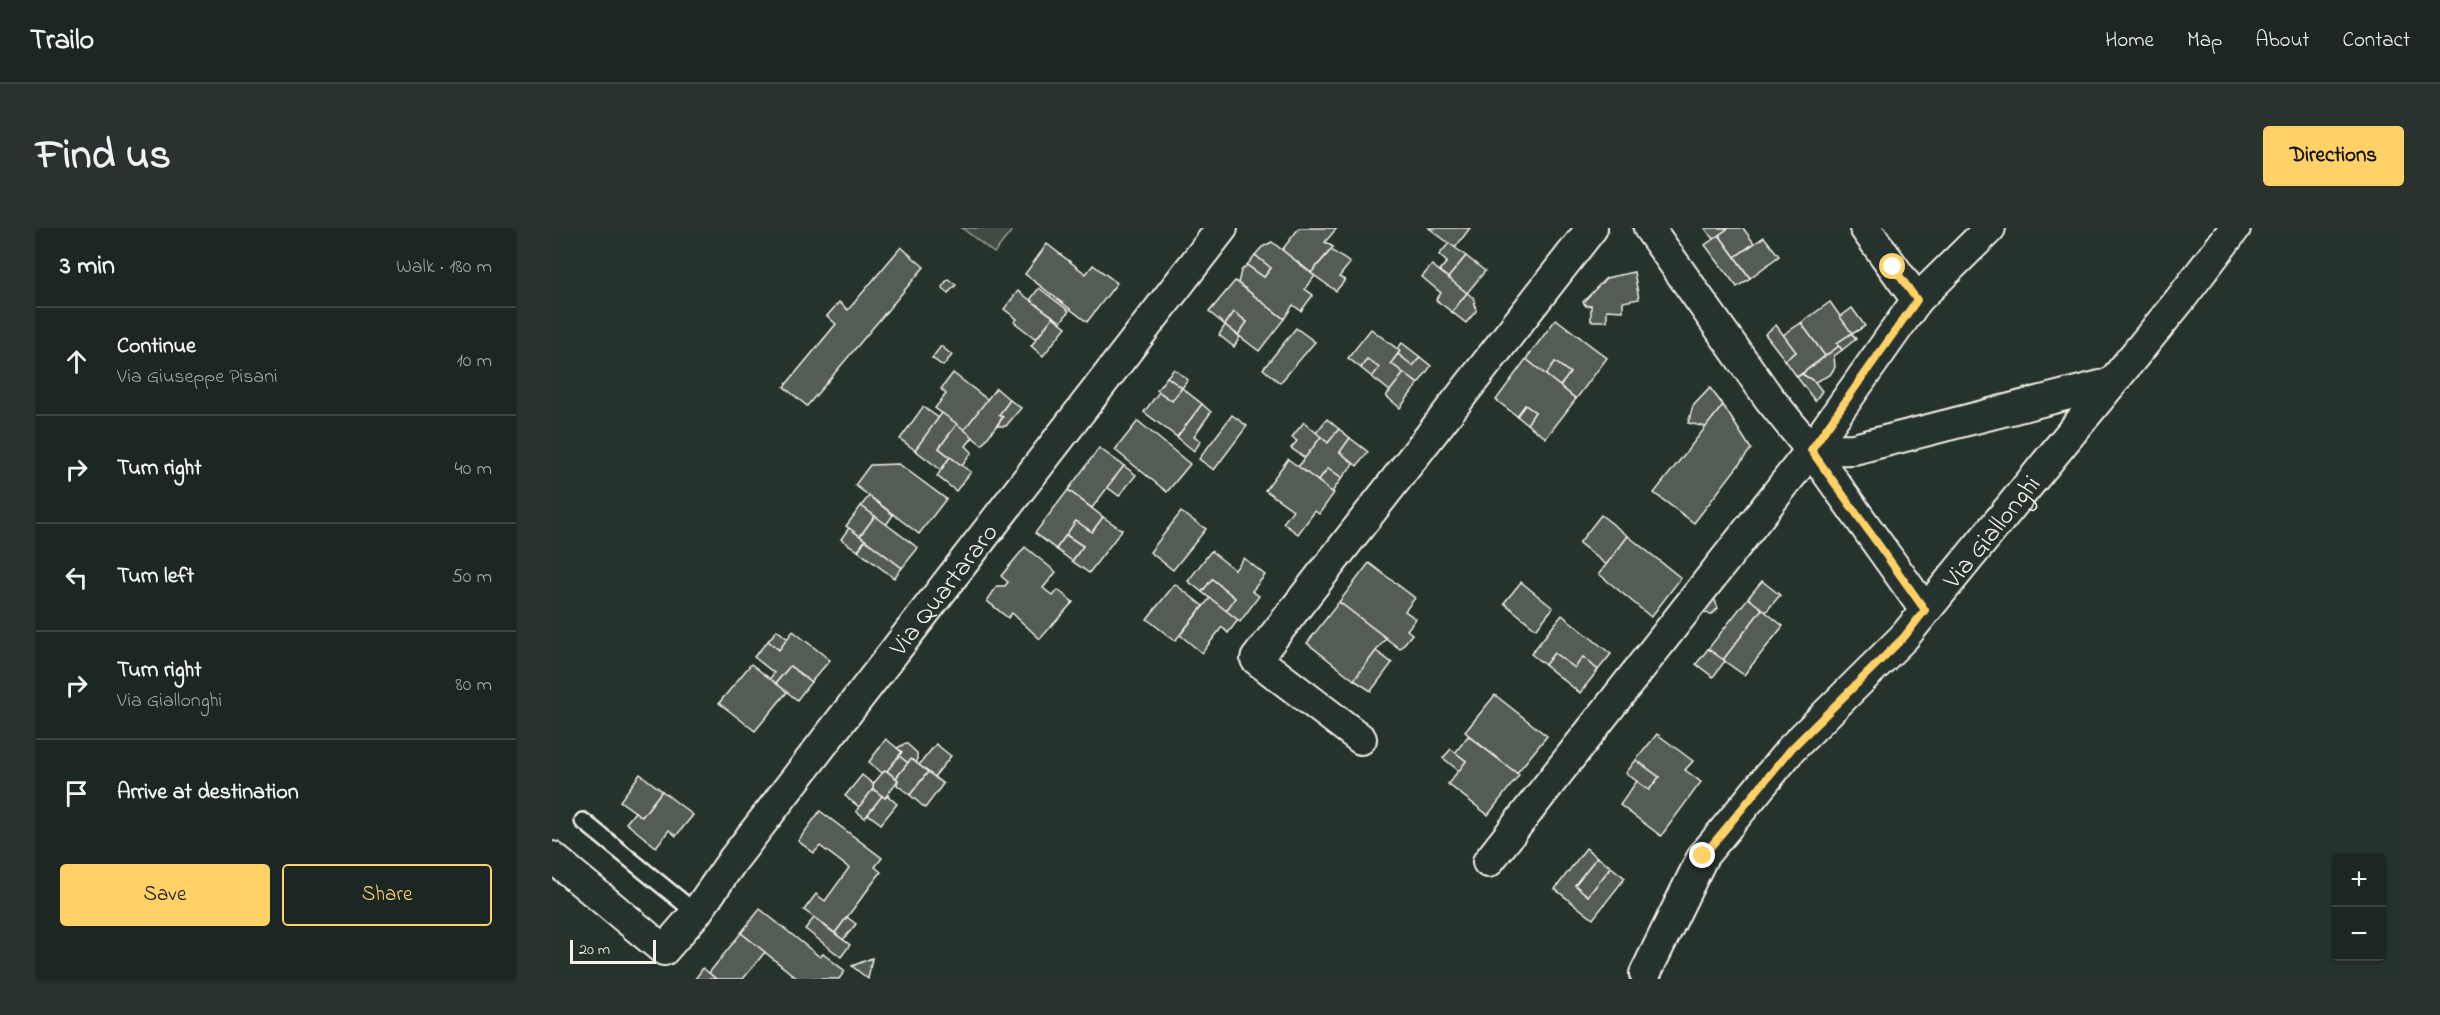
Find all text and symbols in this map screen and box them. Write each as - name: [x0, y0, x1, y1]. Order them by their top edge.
- text: Trailo: [30, 21, 94, 62]
- text: Home: [2105, 26, 2154, 56]
- text: Map: [2187, 26, 2222, 56]
- text: About: [2255, 26, 2309, 56]
- text: Contact: [2342, 26, 2410, 56]
- text: Find us: [36, 126, 171, 187]
- button: Directions: [2263, 126, 2404, 186]
- text: 3 min: [60, 248, 115, 286]
- text: Walk · 180 m: [396, 253, 492, 282]
- route start: [1879, 253, 1905, 279]
- text: Continue: [117, 331, 196, 363]
- icon: ahead: [60, 345, 93, 378]
- text: 10 m: [456, 347, 492, 376]
- text: Via Giuseppe Pisani: [117, 363, 278, 392]
- icon: right: [60, 453, 93, 486]
- text: Turn right: [117, 453, 202, 485]
- text: 40 m: [455, 455, 492, 484]
- street label: Via Giallonghi: [1934, 468, 2051, 599]
- street label: Via Quartararo: [881, 516, 1009, 666]
- icon: left: [60, 561, 93, 594]
- text: Turn left: [117, 561, 194, 593]
- text: 50 m: [451, 563, 492, 592]
- text: Turn right: [117, 655, 202, 687]
- icon: right: [60, 669, 93, 702]
- text: 80 m: [455, 671, 492, 700]
- text: Via Giallonghi: [117, 687, 222, 716]
- icon: arrive: [60, 777, 93, 810]
- text: Arrive at destination: [117, 777, 299, 809]
- route end: [1689, 842, 1715, 868]
- map controls: [2332, 853, 2386, 961]
- button: +: [2332, 853, 2386, 907]
- button: Save: [60, 864, 270, 926]
- button: Share: [282, 864, 492, 926]
- button: −: [2332, 907, 2386, 961]
- scale bar: [570, 937, 656, 964]
- text: 20 m: [579, 938, 610, 962]

